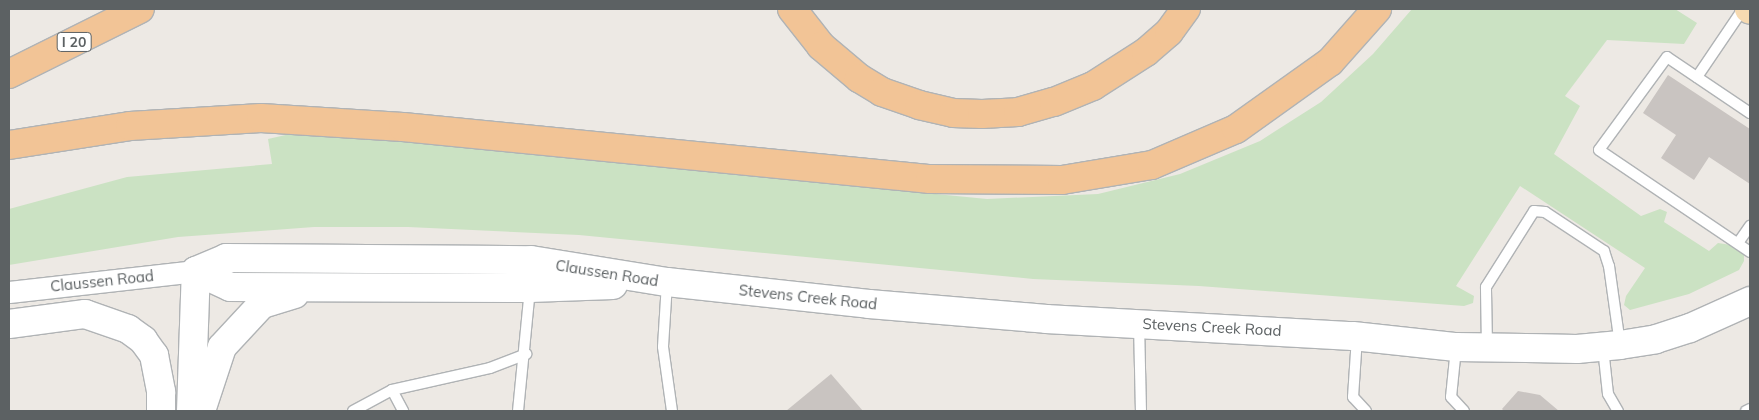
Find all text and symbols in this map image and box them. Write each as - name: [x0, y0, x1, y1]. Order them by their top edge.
- road number: I 20: [56, 31, 92, 54]
- street label: Claussen Road: [554, 256, 660, 290]
- street label: Claussen Road: [49, 267, 155, 295]
- street label: Stevens Creek Road: [738, 281, 878, 313]
- street label: Stevens Creek Road: [1142, 314, 1282, 340]

